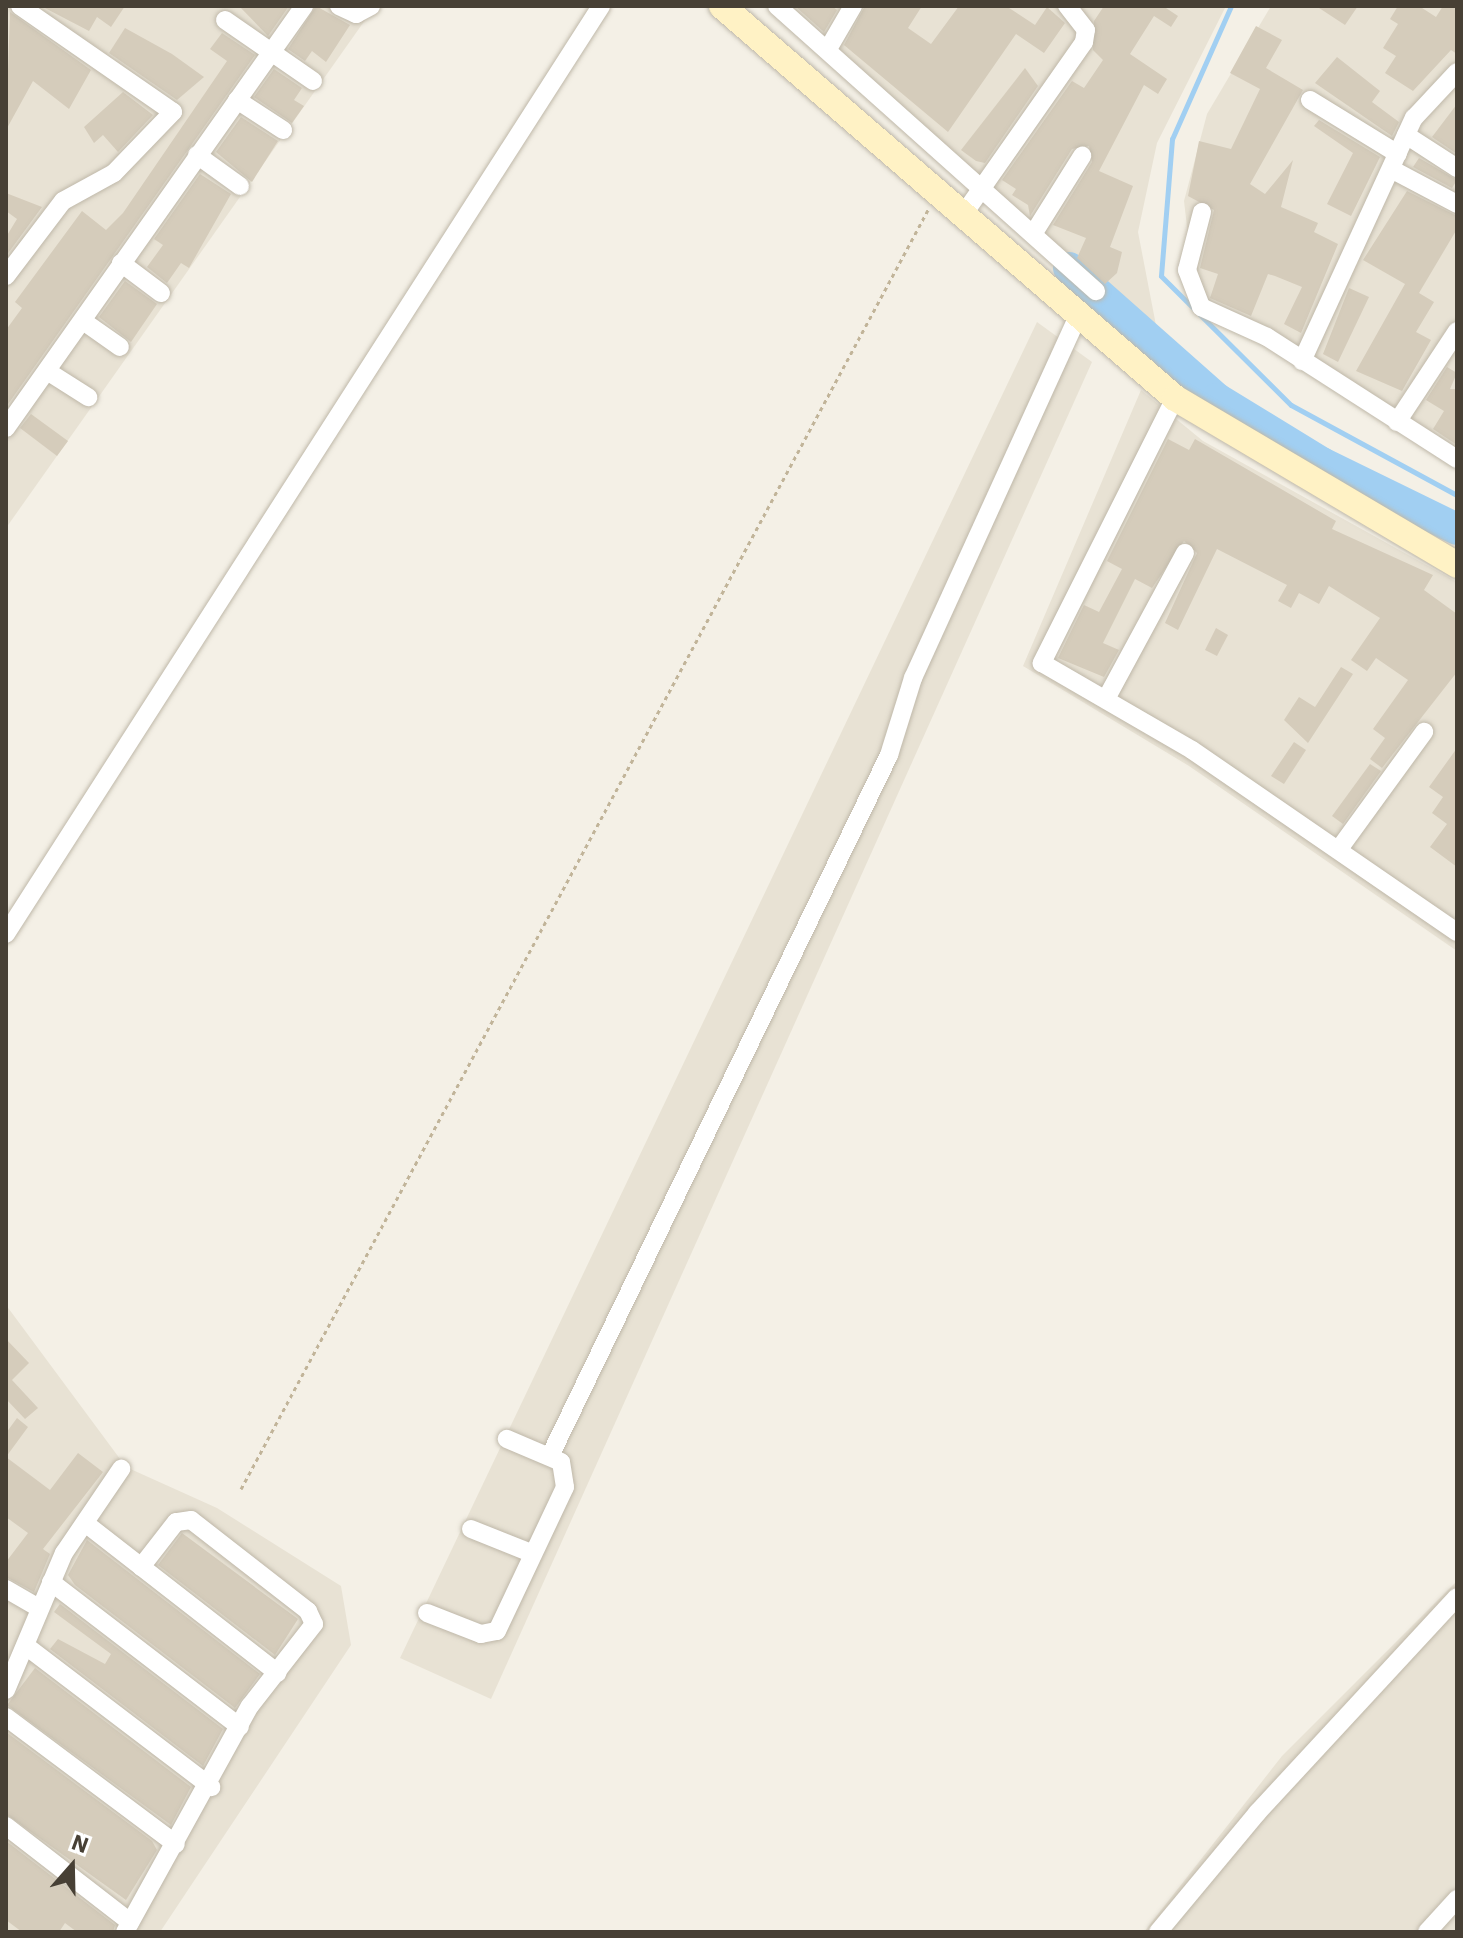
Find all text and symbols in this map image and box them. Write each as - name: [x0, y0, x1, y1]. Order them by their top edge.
- north arrow: [32, 1826, 112, 1906]
- text: N: [68, 1827, 93, 1859]

